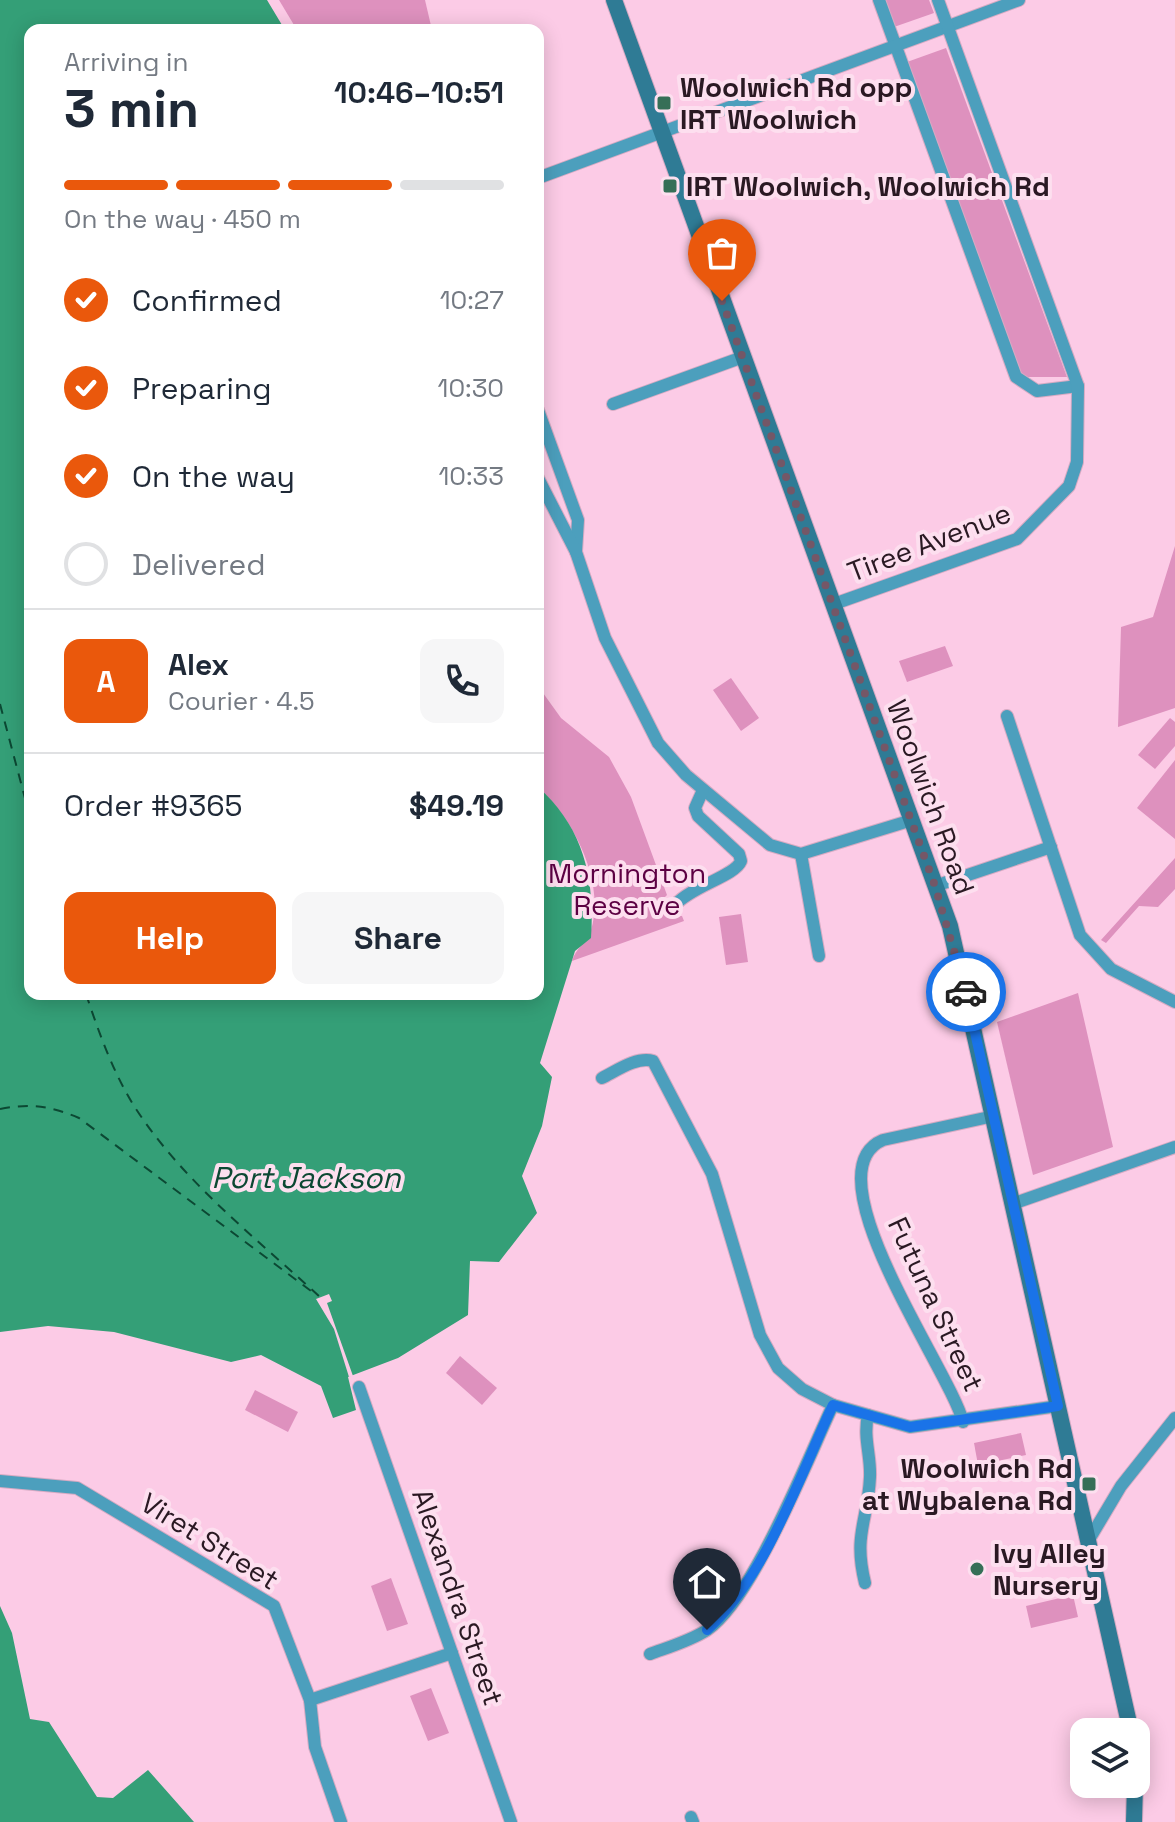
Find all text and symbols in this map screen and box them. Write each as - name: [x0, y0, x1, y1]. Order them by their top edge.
- text: Arriving in: [64, 45, 188, 79]
- place label: Woolwich Rd opp IRT Woolwich: [680, 69, 912, 137]
- text: 10:46–10:51: [334, 73, 504, 112]
- text: 3 min: [64, 76, 199, 142]
- marker: Woolwich Rd opp IRT Woolwich: [655, 94, 673, 112]
- place label: IRT Woolwich, Woolwich Rd: [686, 168, 1050, 204]
- marker: IRT Woolwich, Woolwich Rd: [661, 177, 679, 195]
- text: On the way · 450 m: [64, 202, 301, 236]
- pin: [688, 219, 756, 301]
- icon: bag: [700, 231, 744, 275]
- icon: check: [64, 278, 108, 322]
- text: Confirmed: [132, 281, 282, 320]
- text: 10:27: [440, 283, 504, 317]
- icon: check: [64, 366, 108, 410]
- text: Preparing: [132, 369, 271, 408]
- text: 10:30: [438, 371, 504, 405]
- icon: check: [64, 454, 108, 498]
- text: On the way: [132, 457, 295, 496]
- text: 10:33: [438, 459, 504, 493]
- street label: Tiree Avenue: [842, 494, 1016, 590]
- text: Delivered: [132, 545, 266, 584]
- button: phone: [420, 639, 504, 723]
- text: Alex: [168, 645, 229, 684]
- text: A: [96, 662, 116, 701]
- text: Courier · 4.5: [168, 684, 315, 718]
- street label: Woolwich Road: [879, 695, 983, 899]
- text: Order #9365: [64, 786, 243, 825]
- text: $49.19: [409, 786, 504, 825]
- park label: Mornington Reserve: [548, 855, 706, 923]
- button: Help: [64, 892, 276, 984]
- button: Share: [292, 892, 504, 984]
- courier: [926, 952, 1006, 1032]
- icon: car: [944, 970, 988, 1014]
- water label: Port Jackson: [211, 1158, 401, 1197]
- street label: Futuna Street: [880, 1211, 992, 1397]
- place label: Woolwich Rd at Wybalena Rd: [862, 1450, 1073, 1518]
- marker: Woolwich Rd at Wybalena Rd: [1080, 1475, 1098, 1493]
- street label: Viret Street: [134, 1484, 286, 1598]
- street label: Alexandra Street: [404, 1484, 512, 1710]
- place label: Ivy Alley Nursery: [993, 1535, 1106, 1603]
- pin: [673, 1548, 741, 1630]
- icon: home: [685, 1560, 729, 1604]
- marker: Ivy Alley Nursery: [968, 1560, 986, 1578]
- map controls: [1070, 1718, 1150, 1798]
- button: layers: [1070, 1718, 1150, 1798]

